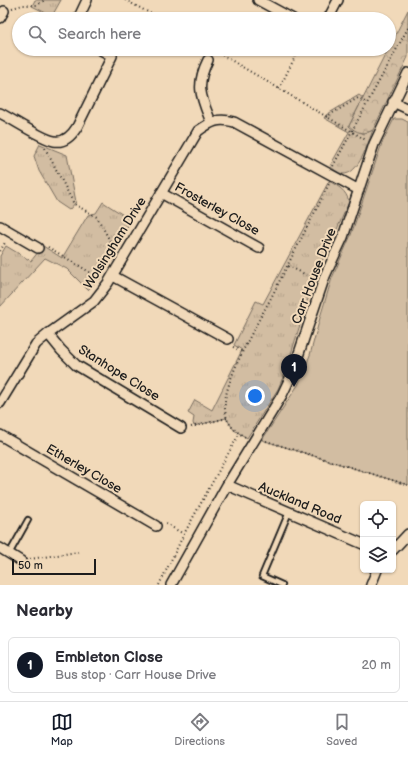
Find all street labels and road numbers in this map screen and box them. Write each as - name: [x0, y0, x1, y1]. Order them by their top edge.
- street label: Frosterley Close: [172, 179, 262, 239]
- street label: Wolsingham Drive: [80, 194, 150, 292]
- street label: Carr House Drive: [288, 225, 340, 326]
- street label: Stanhope Close: [75, 342, 163, 405]
- street label: Etherley Close: [43, 441, 125, 497]
- street label: Auckland Road: [256, 478, 344, 528]

